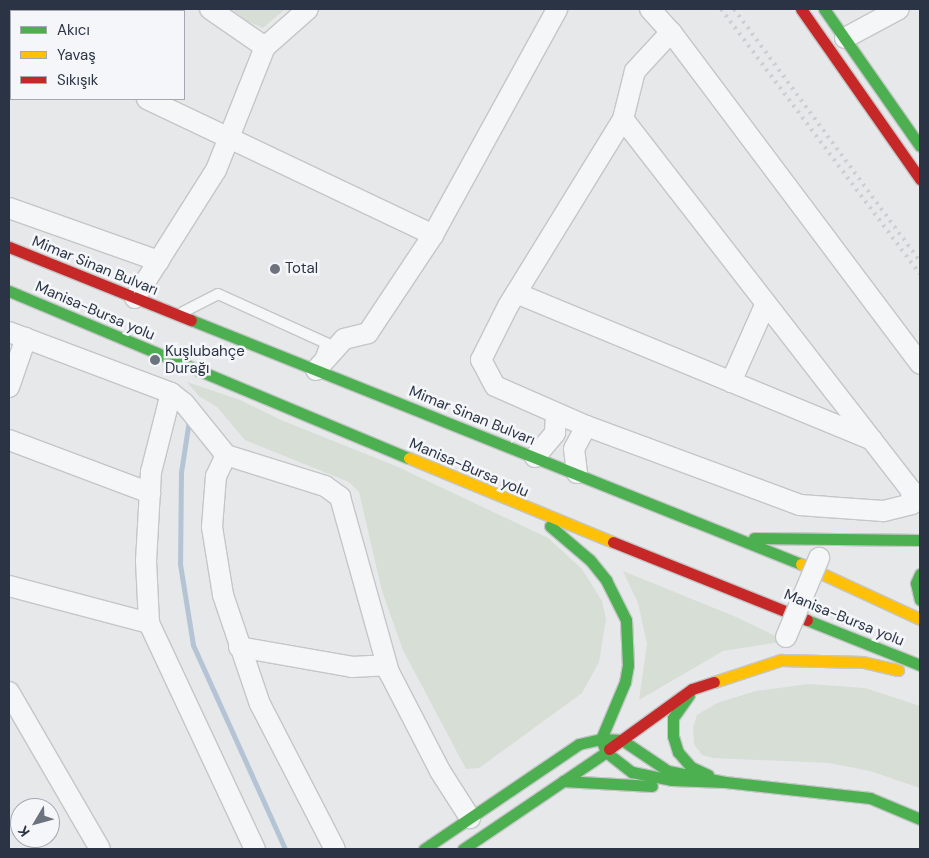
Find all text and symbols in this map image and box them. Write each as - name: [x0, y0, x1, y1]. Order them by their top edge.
- legend: [10, 10, 185, 100]
- text: Akıcı: [57, 20, 90, 40]
- text: Yavaş: [57, 45, 96, 65]
- text: Sıkışık: [57, 70, 98, 90]
- street label: Mimar Sinan Bulvarı: [29, 232, 161, 300]
- place label: Total: [285, 260, 318, 278]
- marker: Total: [269, 263, 281, 275]
- street label: Manisa-Bursa yolu: [33, 278, 157, 344]
- place label: Kuşlubahçe Durağı: [165, 342, 245, 377]
- marker: Kuşlubahçe Durağı: [149, 354, 161, 366]
- street label: Mimar Sinan Bulvarı: [406, 382, 538, 450]
- street label: Manisa-Bursa yolu: [407, 435, 531, 501]
- street label: Manisa-Bursa yolu: [781, 586, 907, 650]
- north arrow: [10, 798, 60, 848]
- text: K: [14, 822, 34, 840]

